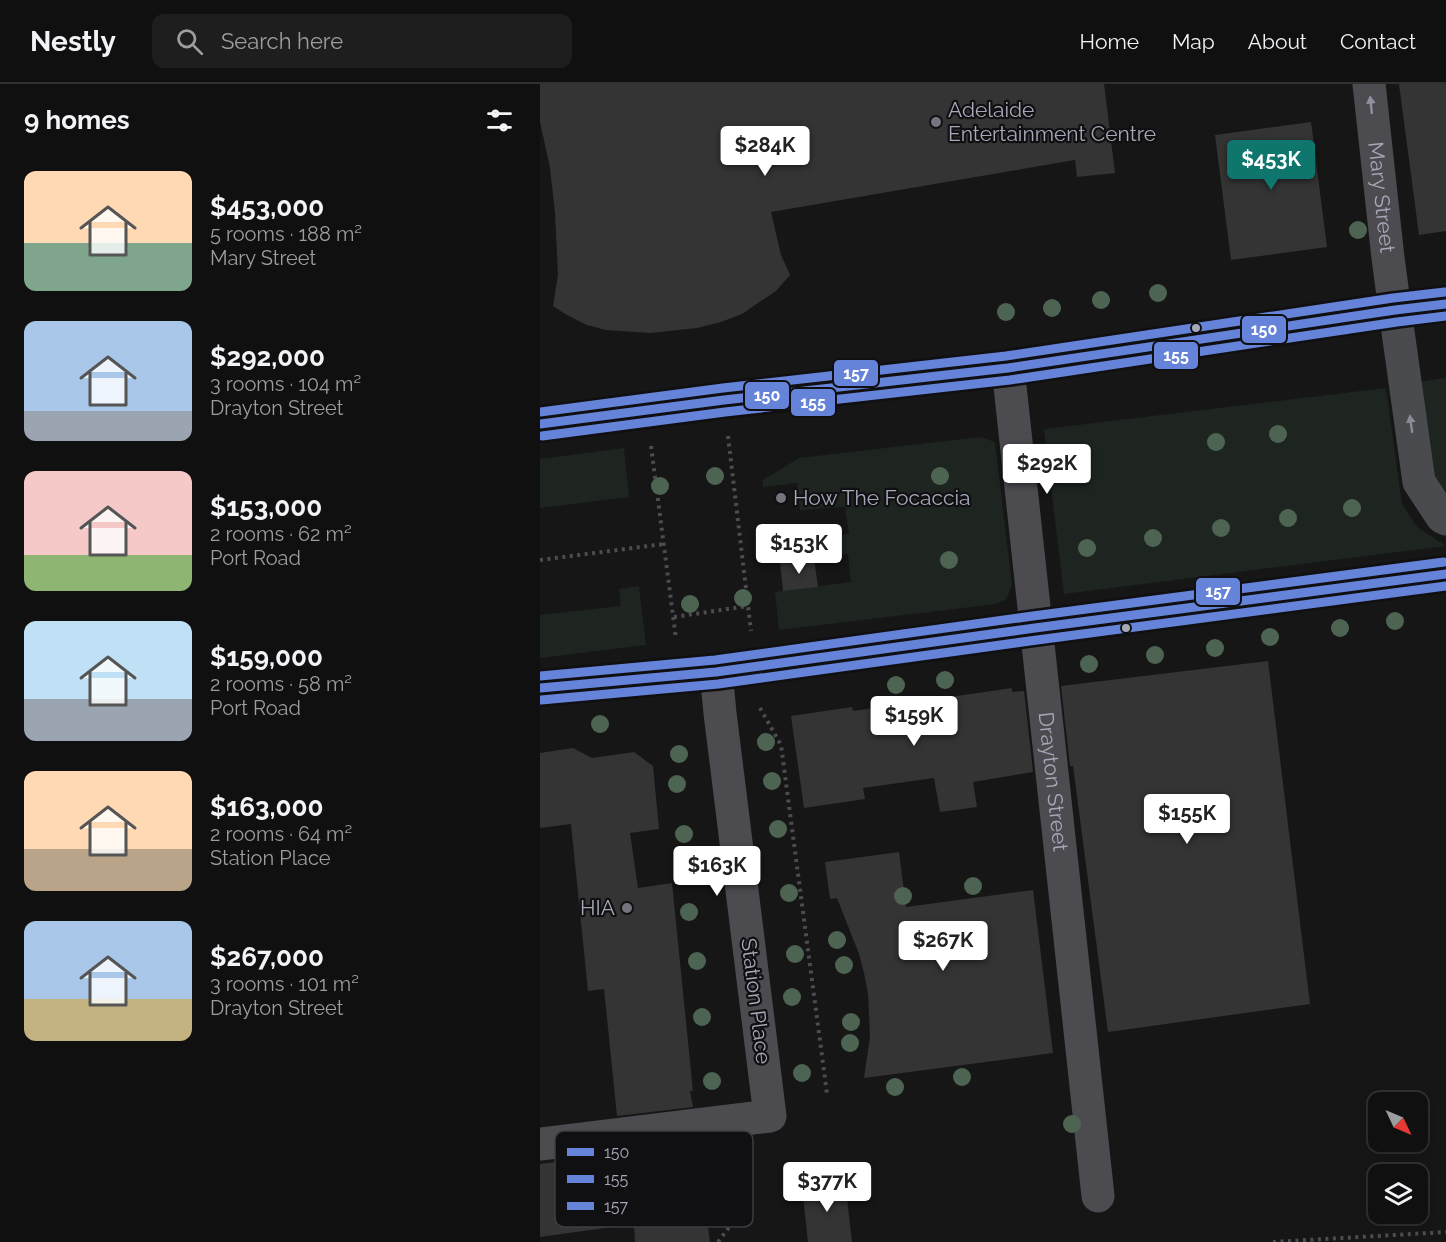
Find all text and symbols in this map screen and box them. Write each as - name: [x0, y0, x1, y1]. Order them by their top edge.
- search box: [152, 14, 572, 68]
- text: Nestly: [30, 25, 116, 58]
- icon: search: [173, 25, 206, 58]
- text: Search here: [221, 28, 343, 54]
- text: Home: [1080, 29, 1139, 54]
- text: Map: [1172, 29, 1215, 54]
- text: About: [1248, 29, 1307, 54]
- text: Contact: [1340, 29, 1416, 54]
- one-way arrow: [1367, 96, 1376, 115]
- place label: Adelaide Entertainment Centre: [948, 97, 1156, 146]
- icon: filters: [483, 104, 516, 137]
- text: 9 homes: [24, 105, 130, 135]
- marker: Adelaide Entertainment Centre: [929, 115, 943, 129]
- pin: $284K: [723, 126, 807, 177]
- text: $284K: [735, 133, 795, 157]
- pin: $453K: [1229, 140, 1313, 191]
- street label: Mary Street: [1363, 140, 1400, 254]
- text: $453K: [1241, 147, 1301, 171]
- text: $453,000: [210, 192, 324, 222]
- icon: home: [72, 195, 144, 267]
- text: 5 rooms · 188 m²: [210, 222, 362, 246]
- text: Mary Street: [210, 246, 316, 270]
- line badge: 150: [1241, 315, 1287, 344]
- text: 150: [1251, 320, 1277, 339]
- unlabelled marker: [1190, 322, 1202, 334]
- line badge: 155: [1153, 341, 1199, 370]
- text: $292,000: [210, 342, 325, 372]
- icon: home: [72, 345, 144, 417]
- text: 155: [1163, 346, 1189, 365]
- line badge: 157: [833, 359, 879, 387]
- text: 157: [843, 364, 869, 383]
- text: 3 rooms · 104 m²: [210, 372, 361, 396]
- line badge: 150: [744, 381, 790, 410]
- text: 150: [754, 386, 780, 405]
- line badge: 155: [790, 388, 836, 417]
- text: 155: [800, 393, 826, 412]
- text: Drayton Street: [210, 396, 343, 420]
- one-way arrow: [1406, 414, 1415, 433]
- pin: $292K: [1005, 444, 1089, 495]
- text: $292K: [1017, 451, 1077, 475]
- place label: How The Focaccia: [793, 485, 971, 510]
- marker: How The Focaccia: [774, 491, 788, 505]
- text: $153,000: [210, 492, 322, 522]
- icon: home: [72, 495, 144, 567]
- text: 2 rooms · 62 m²: [210, 522, 352, 546]
- pin: $153K: [757, 524, 841, 575]
- text: $153K: [770, 531, 828, 555]
- text: Port Road: [210, 546, 301, 570]
- line badge: 157: [1195, 577, 1241, 606]
- text: 157: [1205, 582, 1231, 601]
- unlabelled marker: [1120, 622, 1132, 634]
- text: $159,000: [210, 642, 323, 672]
- icon: home: [72, 645, 144, 717]
- text: 2 rooms · 58 m²: [210, 672, 352, 696]
- text: Port Road: [210, 696, 301, 720]
- pin: $159K: [872, 696, 956, 747]
- text: $159K: [885, 703, 943, 727]
- street label: Drayton Street: [1033, 711, 1073, 852]
- text: $163,000: [210, 792, 323, 822]
- pin: $155K: [1145, 794, 1229, 845]
- icon: home: [72, 795, 144, 867]
- text: $155K: [1158, 801, 1216, 825]
- text: 2 rooms · 64 m²: [210, 822, 352, 846]
- text: Station Place: [210, 846, 331, 870]
- pin: $163K: [675, 846, 759, 897]
- text: $163K: [687, 853, 747, 877]
- place label: HIA: [580, 895, 615, 920]
- marker: HIA: [620, 901, 634, 915]
- pin: $267K: [901, 921, 985, 972]
- text: $267K: [913, 928, 973, 952]
- street label: Station Place: [736, 937, 777, 1065]
- text: $267,000: [210, 942, 324, 972]
- icon: home: [72, 945, 144, 1017]
- text: 3 rooms · 101 m²: [210, 972, 359, 996]
- text: Drayton Street: [210, 996, 343, 1020]
- north arrow: [1368, 1092, 1428, 1152]
- map controls: [1368, 1092, 1428, 1224]
- legend: [555, 1131, 753, 1227]
- text: 150: [604, 1143, 629, 1162]
- pin: $377K: [785, 1162, 869, 1213]
- button: layers: [1368, 1164, 1428, 1224]
- text: $377K: [797, 1169, 857, 1193]
- text: 155: [604, 1170, 629, 1189]
- text: 157: [604, 1197, 629, 1216]

